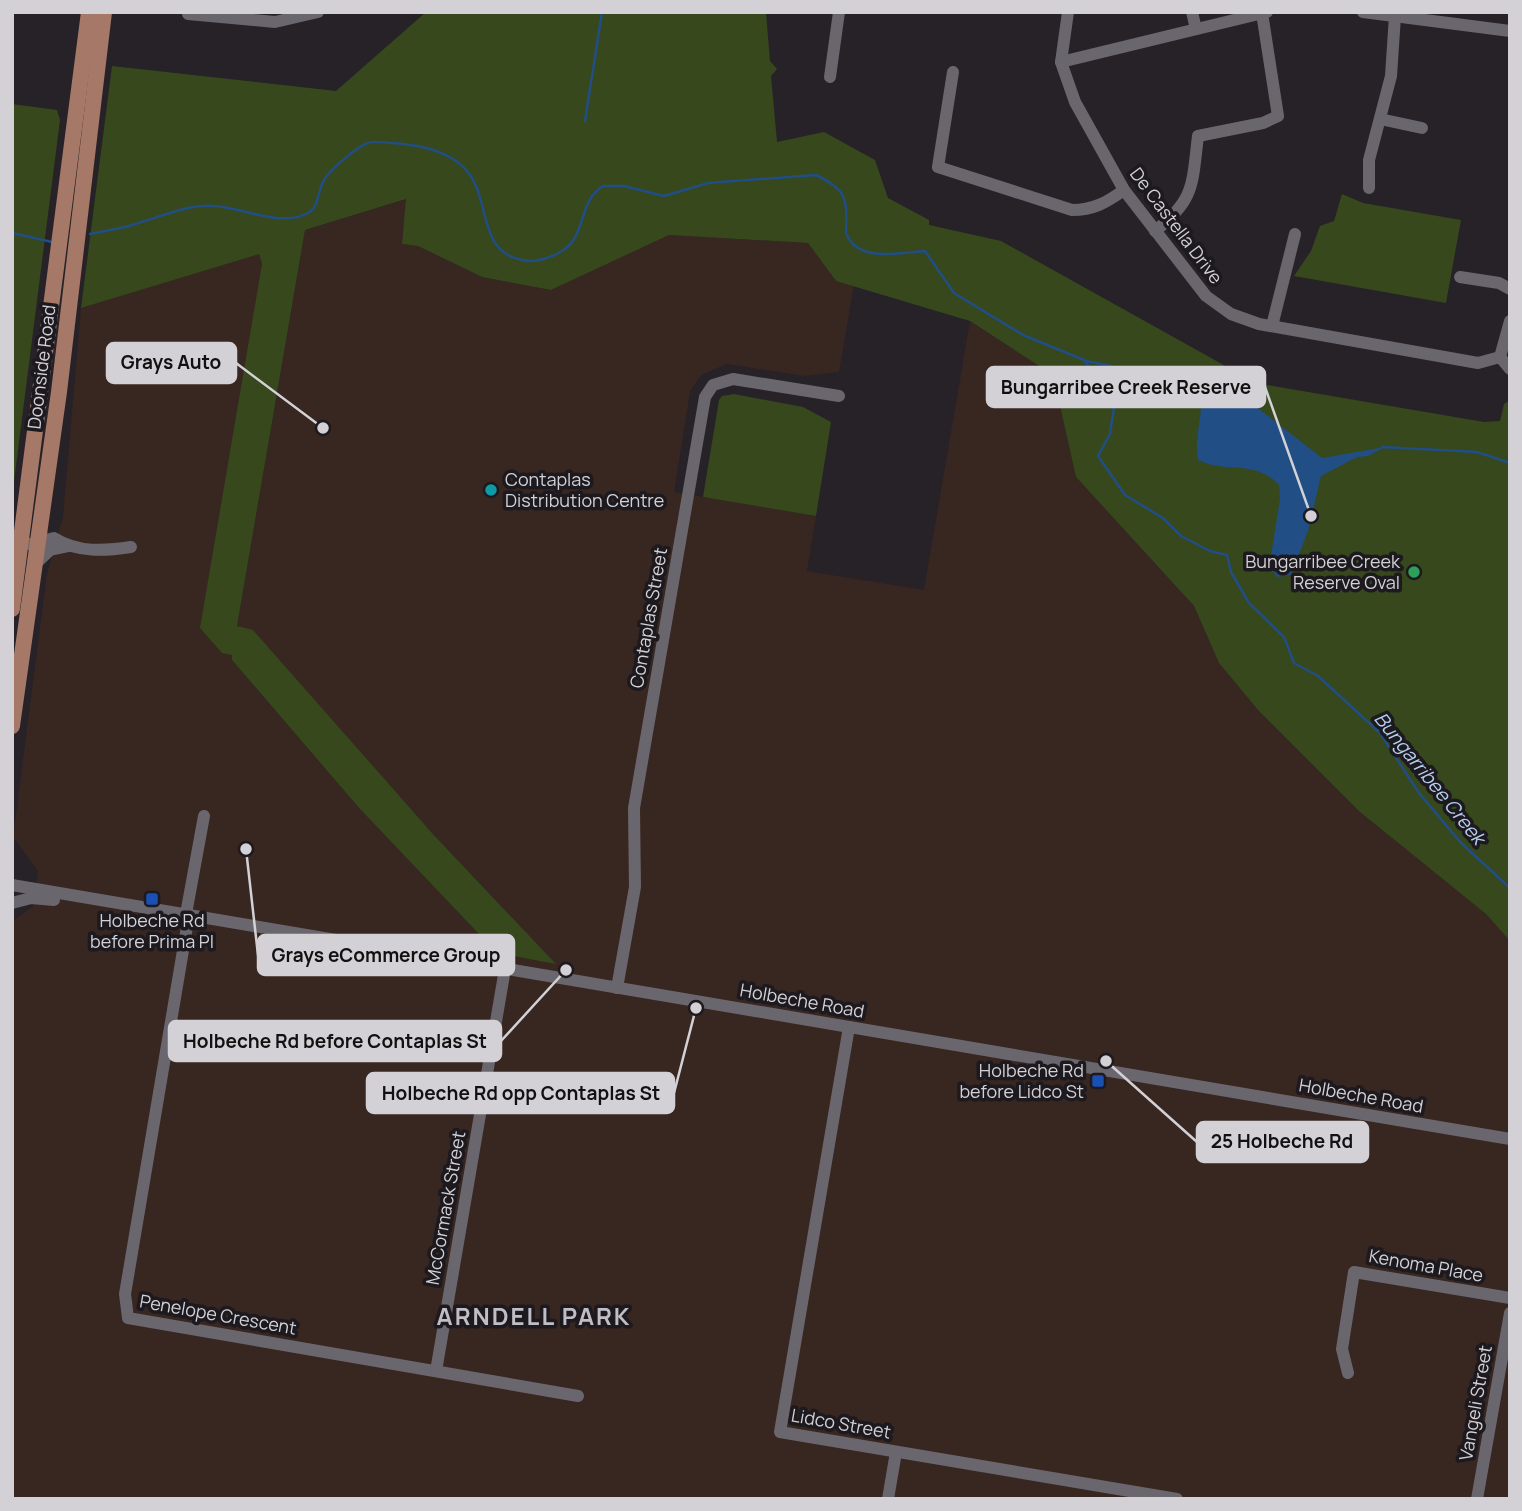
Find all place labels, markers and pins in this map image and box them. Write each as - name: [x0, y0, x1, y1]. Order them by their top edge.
- callout: Grays Auto: [107, 343, 236, 383]
- callout: Bungarribee Creek Reserve: [987, 367, 1265, 407]
- place label: Contaplas Distribution Centre: [505, 467, 664, 512]
- marker: Contaplas Distribution Centre: [483, 482, 499, 498]
- place label: Bungarribee Creek Reserve Oval: [1245, 549, 1401, 594]
- marker: Bungarribee Creek Reserve Oval: [1406, 564, 1422, 580]
- marker: Holbeche Rd before Prima Pl: [144, 891, 160, 907]
- place label: Holbeche Rd before Prima Pl: [90, 908, 214, 953]
- callout: Grays eCommerce Group: [258, 935, 514, 975]
- callout: Holbeche Rd before Contaplas St: [169, 1021, 501, 1061]
- place label: Holbeche Rd before Lidco St: [959, 1058, 1084, 1103]
- callout: Holbeche Rd opp Contaplas St: [367, 1073, 674, 1113]
- marker: Holbeche Rd before Lidco St: [1090, 1073, 1106, 1089]
- callout: 25 Holbeche Rd: [1197, 1122, 1368, 1162]

